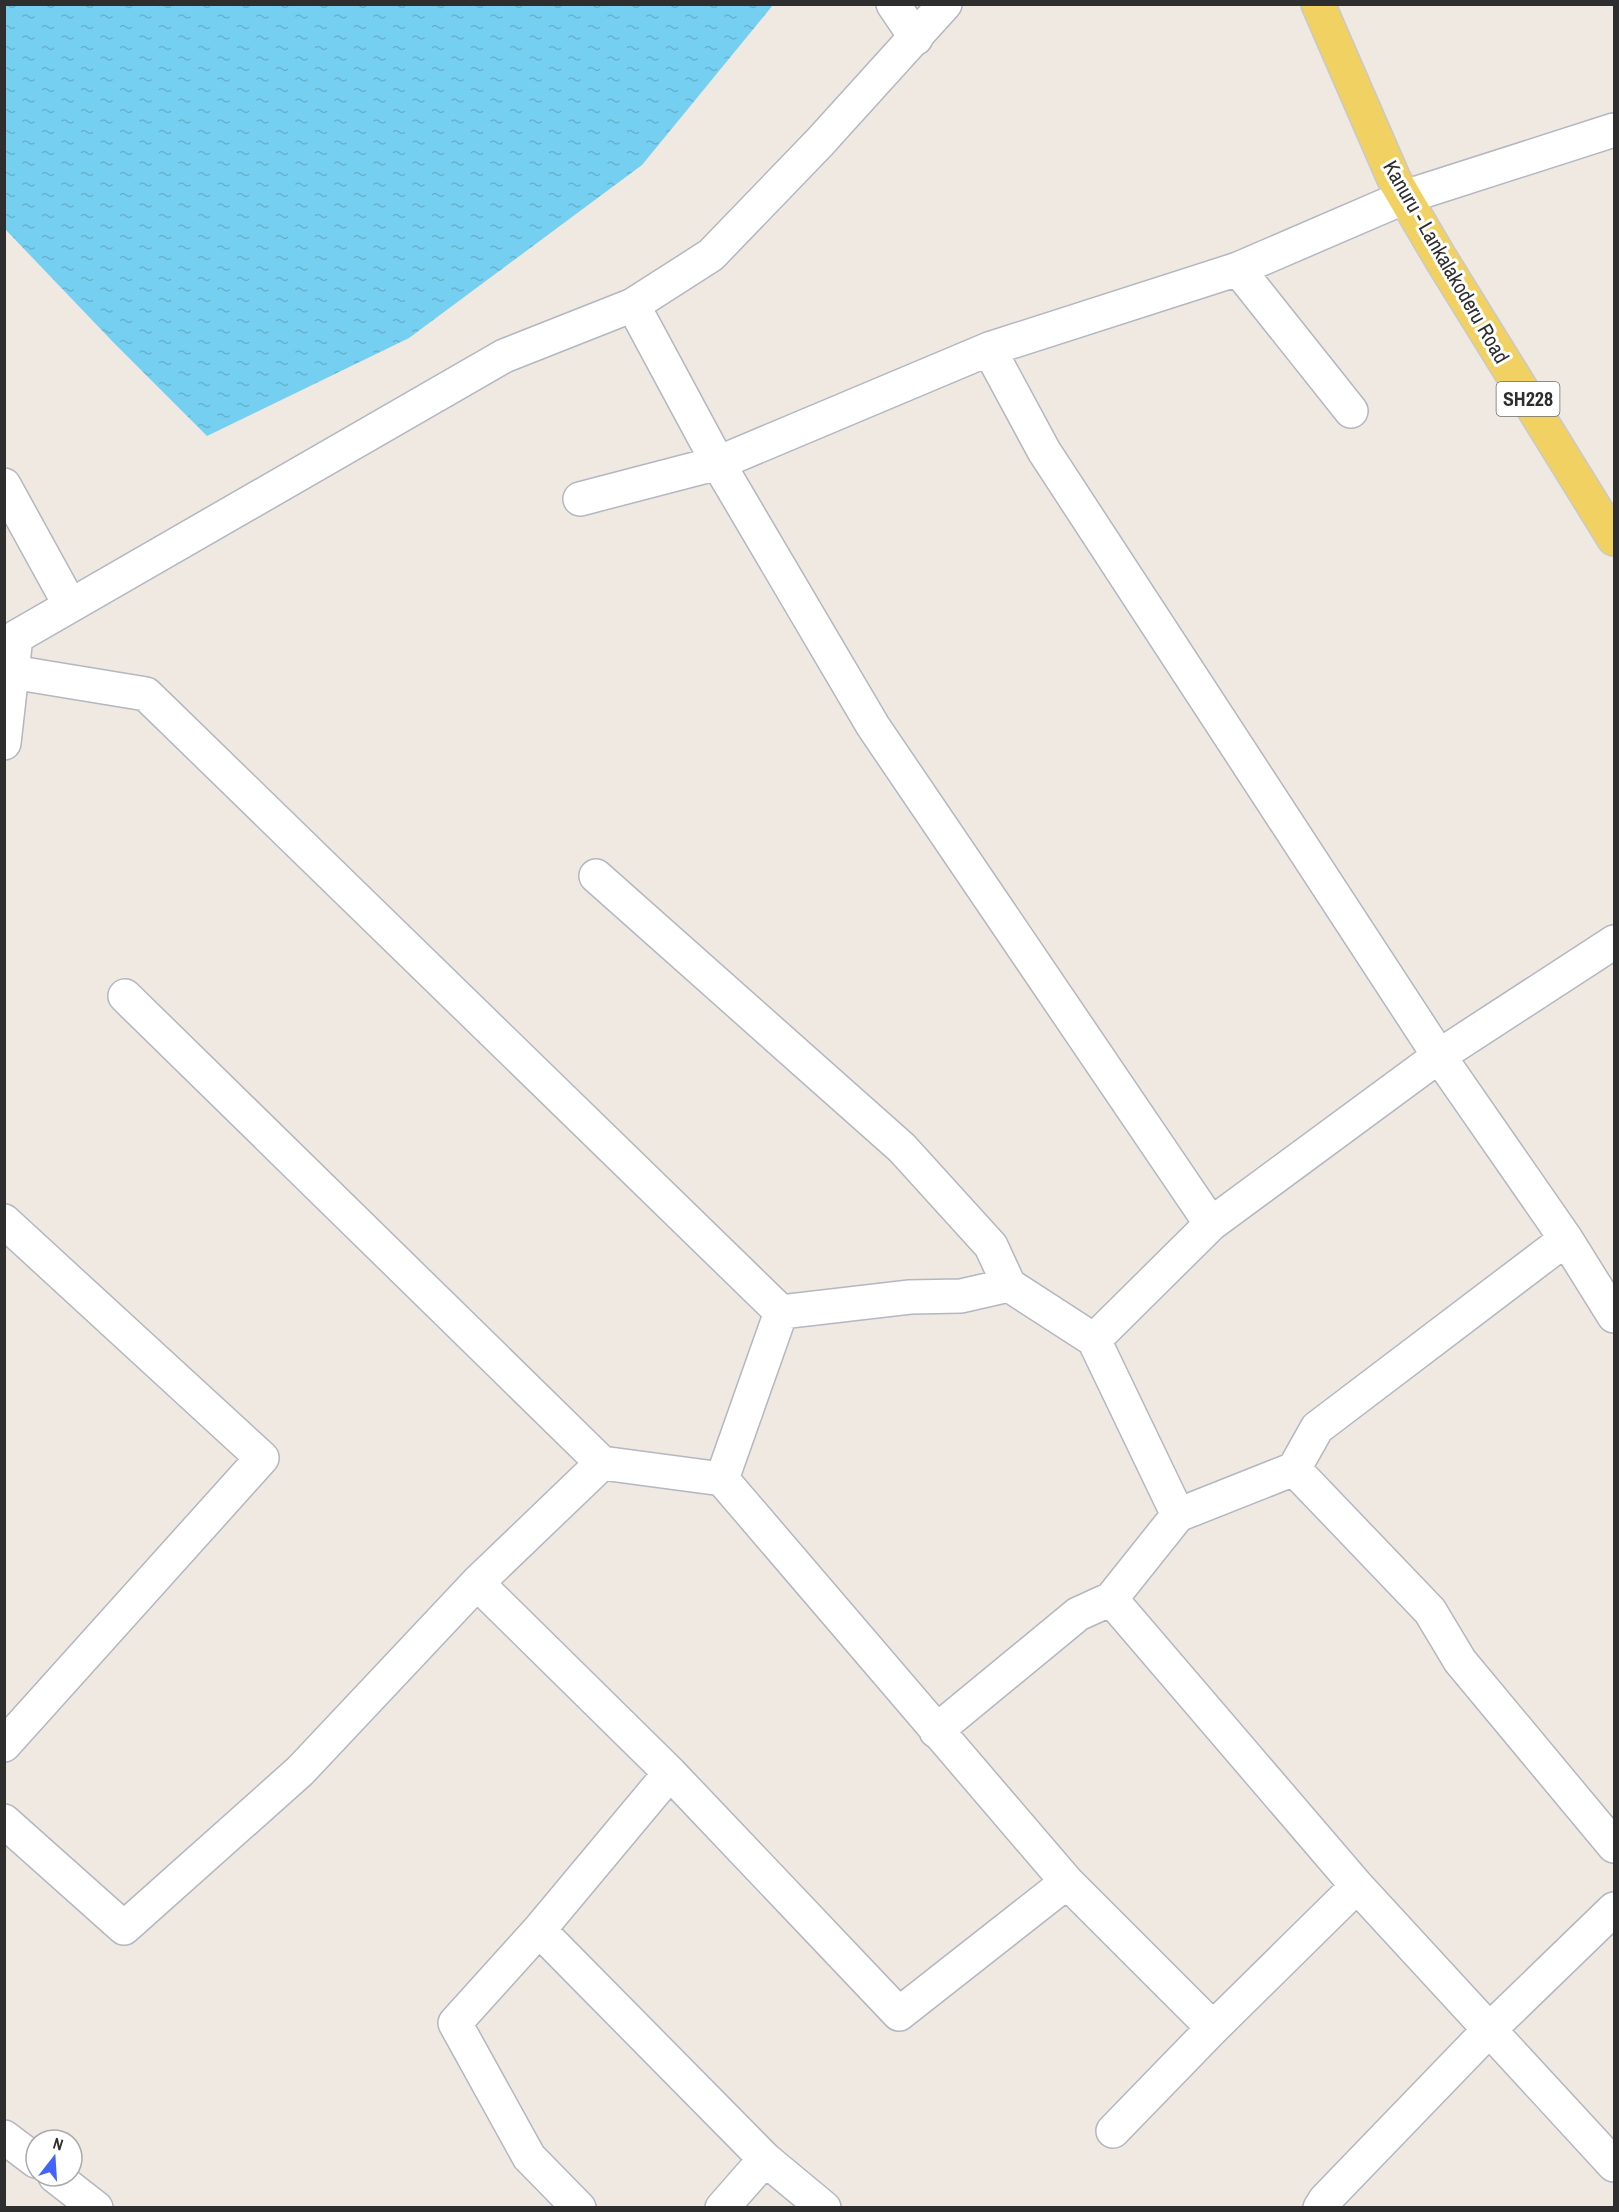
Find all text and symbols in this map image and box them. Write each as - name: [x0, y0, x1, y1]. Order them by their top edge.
- street label: Kanuru - Lankalakoderu Road: [1376, 155, 1516, 368]
- road number: SH228: [1496, 382, 1559, 416]
- north arrow: [24, 2128, 84, 2188]
- text: N: [51, 2132, 66, 2156]

